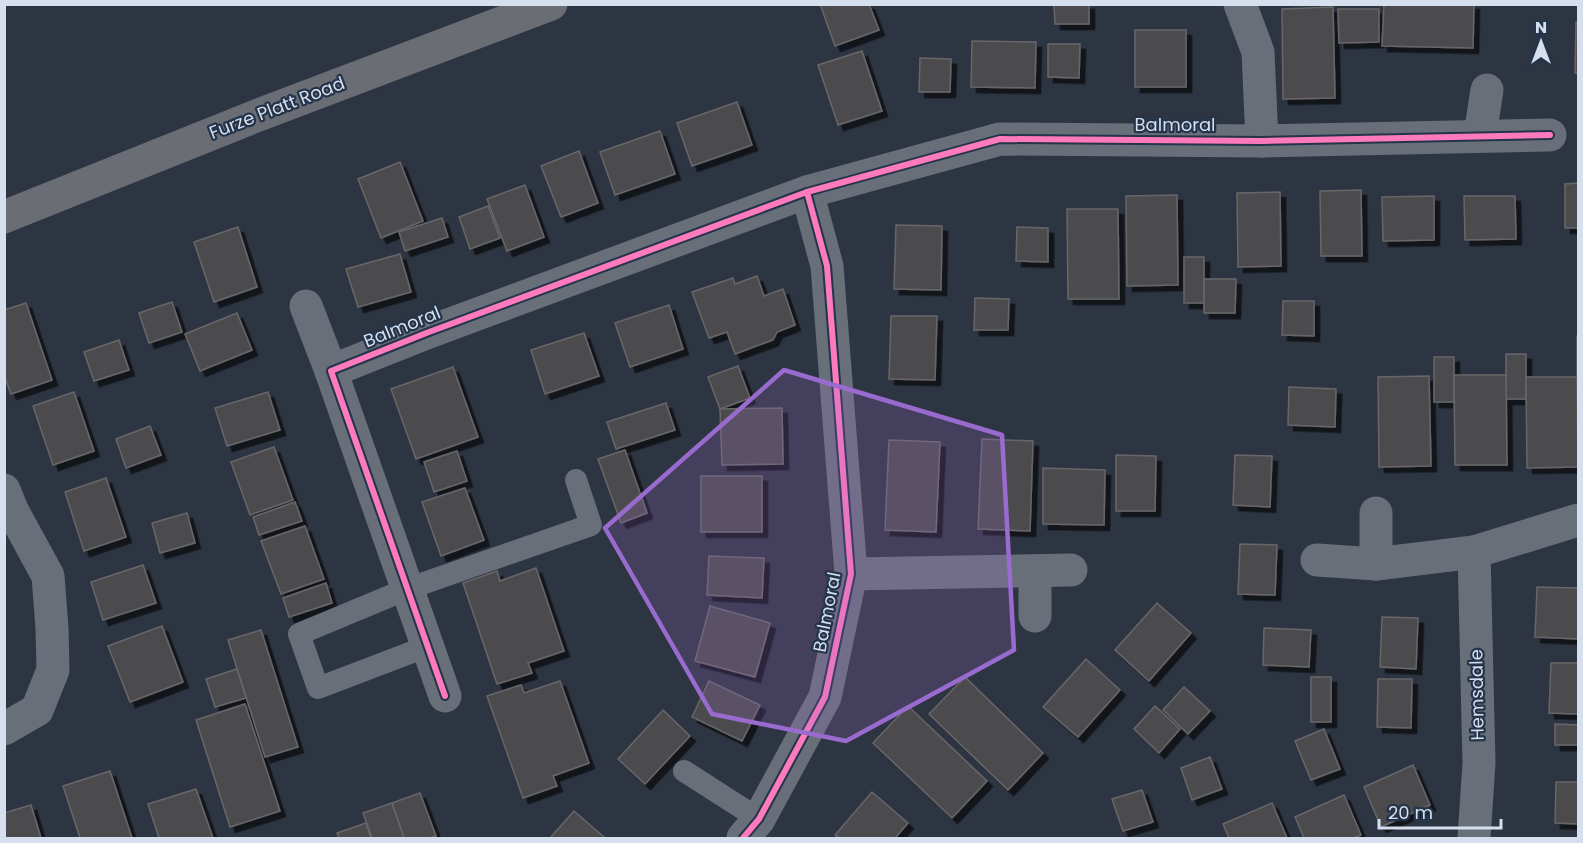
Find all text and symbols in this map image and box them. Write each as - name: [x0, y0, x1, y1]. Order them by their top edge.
- north arrow: [1511, 12, 1571, 72]
- text: N: [1535, 16, 1547, 39]
- street label: Furze Platt Road: [205, 70, 348, 145]
- street label: Balmoral: [1135, 112, 1216, 137]
- street label: Balmoral: [360, 300, 444, 353]
- street label: Balmoral: [807, 570, 847, 654]
- street label: Hemsdale: [1463, 649, 1490, 741]
- scale bar: [1379, 792, 1500, 830]
- text: 20 m: [1388, 800, 1433, 825]

